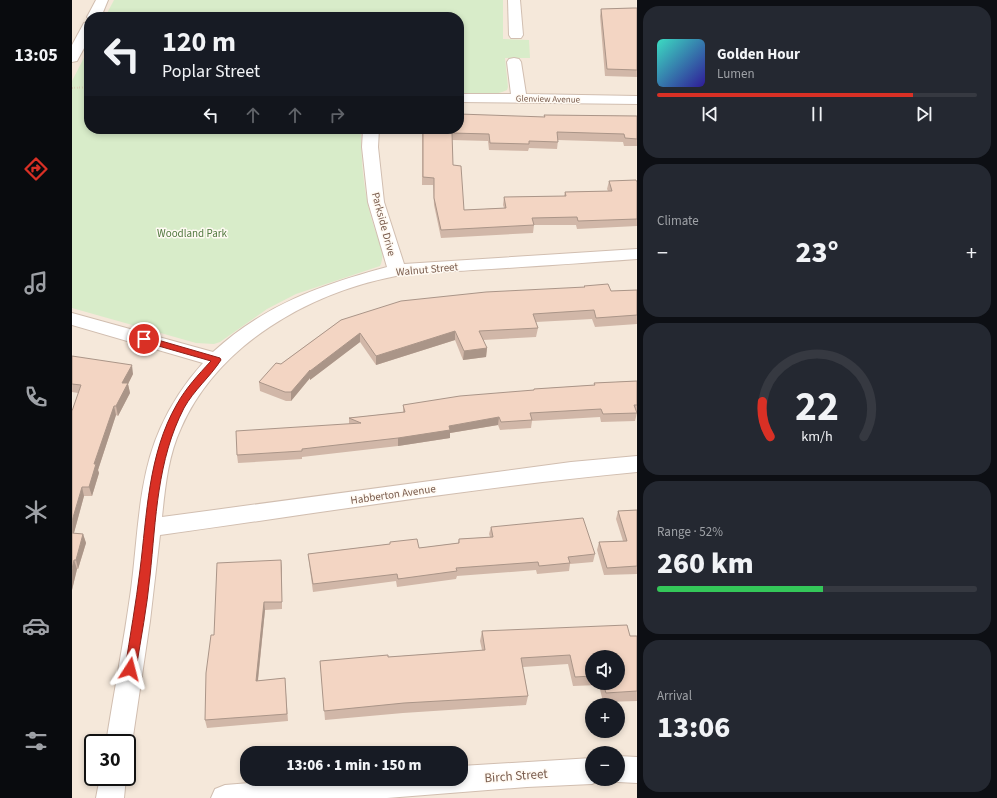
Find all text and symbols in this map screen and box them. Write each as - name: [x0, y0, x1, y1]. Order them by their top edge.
- text: 120 m: [162, 22, 236, 62]
- icon: left: [96, 28, 148, 80]
- text: 13:05: [14, 43, 58, 68]
- text: Golden Hour: [717, 44, 800, 65]
- text: Poplar Street: [162, 59, 260, 84]
- text: Lumen: [717, 65, 755, 83]
- street label: Glenview Avenue: [516, 92, 581, 107]
- icon: previous: [699, 103, 721, 125]
- icon: pause: [806, 103, 828, 125]
- icon: next: [913, 103, 935, 125]
- icon: left: [200, 104, 222, 126]
- icon: ahead: [242, 104, 264, 126]
- icon: ahead: [284, 104, 306, 126]
- icon: right: [326, 104, 348, 126]
- icon: directions: [22, 155, 50, 183]
- street label: Parkside Drive: [368, 191, 399, 258]
- text: Climate: [657, 212, 699, 230]
- park label: Woodland Park: [157, 226, 228, 241]
- text: 23°: [795, 231, 839, 274]
- text: −: [657, 237, 668, 269]
- text: +: [966, 237, 977, 269]
- street label: Walnut Street: [395, 259, 459, 280]
- icon: music: [22, 269, 50, 297]
- pin: [127, 322, 161, 356]
- icon: arrive: [133, 328, 155, 350]
- text: 22: [795, 377, 839, 437]
- icon: phone: [22, 383, 50, 411]
- text: km/h: [801, 426, 833, 447]
- street label: Habberton Avenue: [350, 481, 437, 508]
- icon: climate: [22, 498, 50, 526]
- text: Range · 52%: [657, 523, 723, 541]
- text: 260 km: [657, 542, 754, 585]
- icon: car: [22, 612, 50, 640]
- position arrow: [109, 648, 151, 690]
- map controls: [585, 650, 625, 786]
- button: sound: [585, 650, 625, 690]
- text: Arrival: [657, 687, 692, 705]
- button: +: [585, 698, 625, 738]
- text: 13:06: [657, 706, 730, 749]
- icon: filters: [22, 727, 50, 755]
- speed limit sign: 30: [84, 734, 136, 786]
- button: −: [585, 746, 625, 786]
- text: 13:06 · 1 min · 150 m: [287, 755, 421, 776]
- street label: Birch Street: [484, 765, 549, 787]

